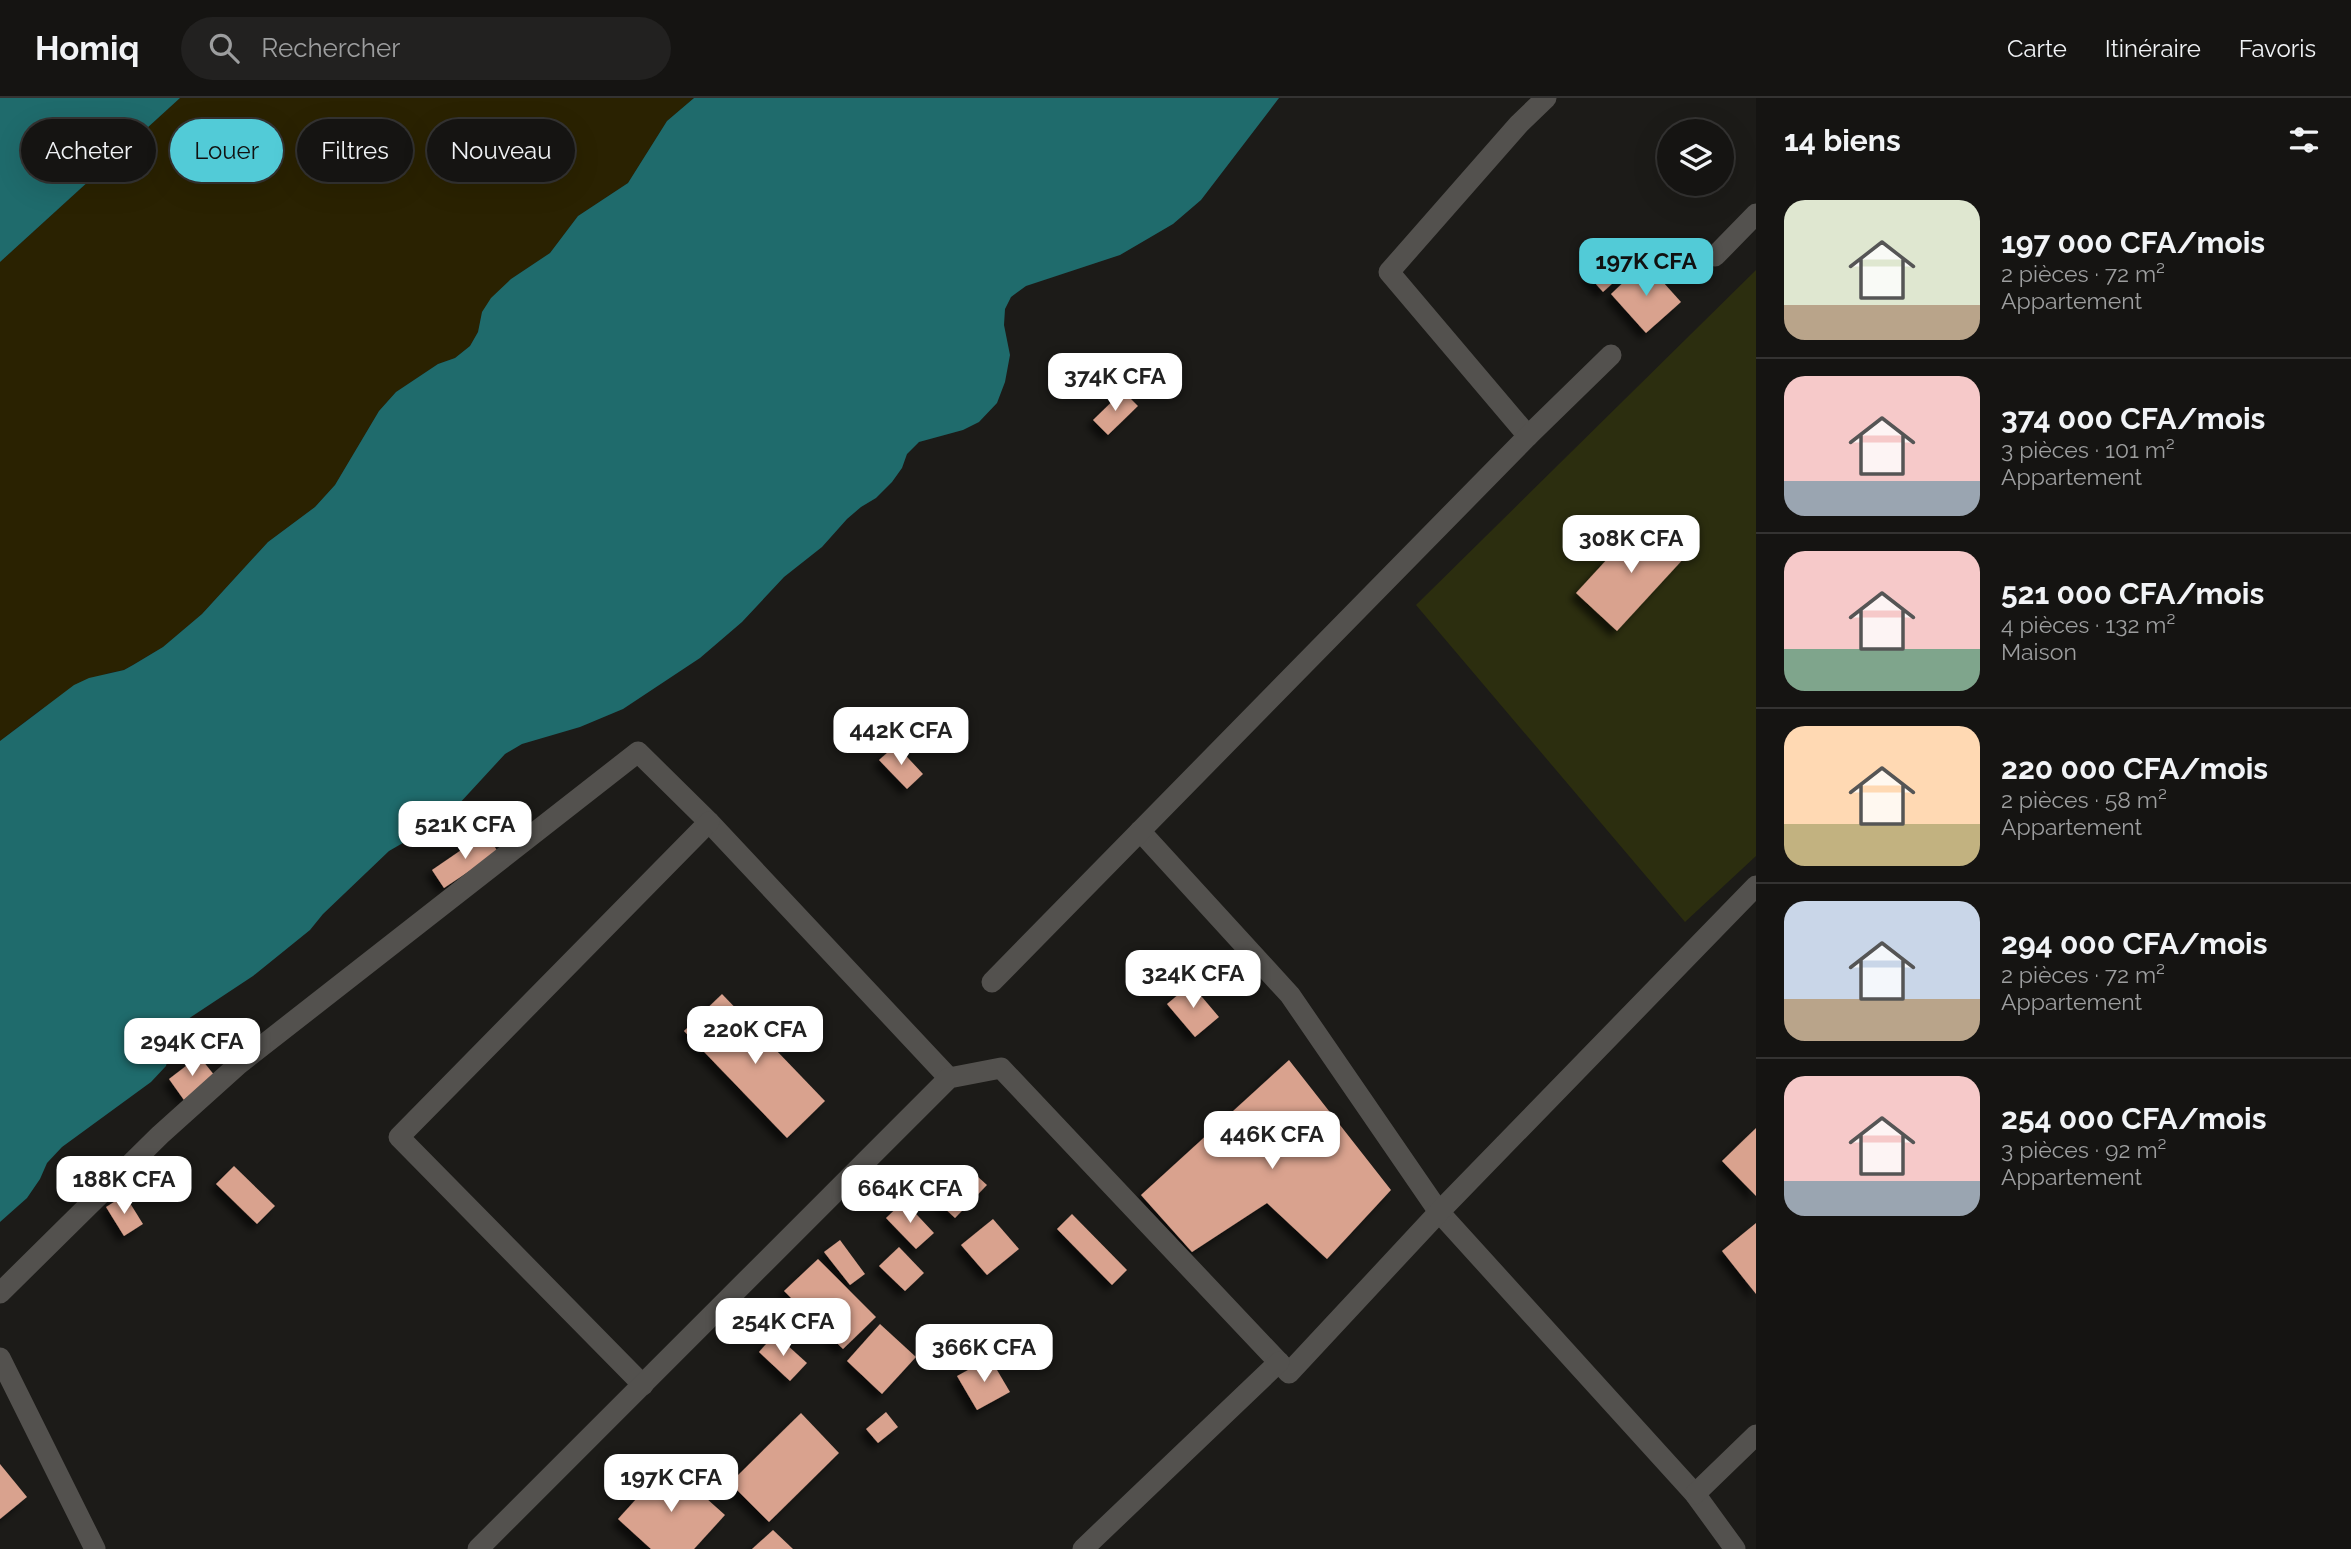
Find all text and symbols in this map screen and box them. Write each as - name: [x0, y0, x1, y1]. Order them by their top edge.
- search box: [181, 17, 671, 80]
- text: Homiq: [35, 29, 139, 68]
- icon: search: [205, 29, 243, 67]
- text: Rechercher: [261, 33, 400, 63]
- text: Carte: [2007, 34, 2067, 63]
- text: Itinéraire: [2105, 34, 2201, 63]
- text: Favoris: [2239, 34, 2316, 63]
- chip: Acheter: [21, 119, 156, 182]
- chip: Louer: [170, 119, 283, 182]
- chip: Filtres: [297, 119, 413, 182]
- chip: Nouveau: [427, 119, 575, 182]
- map controls: [1657, 119, 1734, 196]
- button: layers: [1657, 119, 1734, 196]
- icon: filters: [2285, 121, 2323, 159]
- text: 14 biens: [1784, 123, 1901, 158]
- text: 197 000 CFA/mois: [2001, 225, 2265, 260]
- icon: home: [1840, 228, 1924, 312]
- pin: 197K CFA: [1574, 238, 1718, 298]
- text: 197K CFA: [1595, 247, 1697, 274]
- text: 2 pièces · 72 m²: [2001, 260, 2165, 287]
- text: Appartement: [2001, 287, 2142, 314]
- pin: 374K CFA: [1043, 354, 1187, 413]
- text: 374K CFA: [1064, 362, 1166, 389]
- text: 374 000 CFA/mois: [2001, 401, 2265, 436]
- icon: home: [1840, 404, 1924, 488]
- text: 3 pièces · 101 m²: [2001, 436, 2175, 463]
- text: Appartement: [2001, 463, 2142, 490]
- pin: 308K CFA: [1559, 516, 1703, 575]
- text: 308K CFA: [1579, 524, 1683, 551]
- text: 521 000 CFA/mois: [2001, 576, 2264, 611]
- icon: home: [1840, 579, 1924, 663]
- text: 4 pièces · 132 m²: [2001, 611, 2175, 638]
- text: Maison: [2001, 638, 2077, 665]
- pin: 442K CFA: [829, 708, 973, 767]
- text: 442K CFA: [849, 716, 953, 743]
- text: 220 000 CFA/mois: [2001, 751, 2268, 786]
- icon: home: [1840, 754, 1924, 838]
- text: 2 pièces · 58 m²: [2001, 786, 2167, 813]
- pin: 521K CFA: [393, 802, 537, 861]
- text: 521K CFA: [415, 810, 515, 837]
- text: Appartement: [2001, 813, 2142, 840]
- text: 294 000 CFA/mois: [2001, 926, 2268, 961]
- icon: home: [1840, 929, 1924, 1013]
- pin: 324K CFA: [1121, 950, 1265, 1010]
- text: 324K CFA: [1142, 959, 1244, 986]
- text: 2 pièces · 72 m²: [2001, 961, 2165, 988]
- text: Appartement: [2001, 988, 2142, 1015]
- pin: 220K CFA: [683, 1006, 827, 1066]
- text: 220K CFA: [703, 1015, 807, 1042]
- pin: 294K CFA: [120, 1018, 264, 1078]
- text: 294K CFA: [140, 1027, 244, 1054]
- text: 254 000 CFA/mois: [2001, 1101, 2267, 1136]
- icon: home: [1840, 1104, 1924, 1188]
- pin: 446K CFA: [1200, 1112, 1344, 1171]
- text: 446K CFA: [1220, 1120, 1324, 1147]
- text: 3 pièces · 92 m²: [2001, 1136, 2166, 1163]
- pin: 188K CFA: [52, 1156, 196, 1216]
- text: Appartement: [2001, 1163, 2142, 1190]
- text: 188K CFA: [72, 1165, 176, 1192]
- pin: 664K CFA: [838, 1166, 982, 1225]
- text: 664K CFA: [858, 1174, 962, 1201]
- pin: 254K CFA: [711, 1298, 855, 1358]
- text: 254K CFA: [732, 1307, 834, 1334]
- pin: 366K CFA: [912, 1324, 1056, 1384]
- text: 366K CFA: [932, 1333, 1036, 1360]
- pin: 197K CFA: [599, 1454, 743, 1514]
- text: 197K CFA: [620, 1463, 722, 1490]

